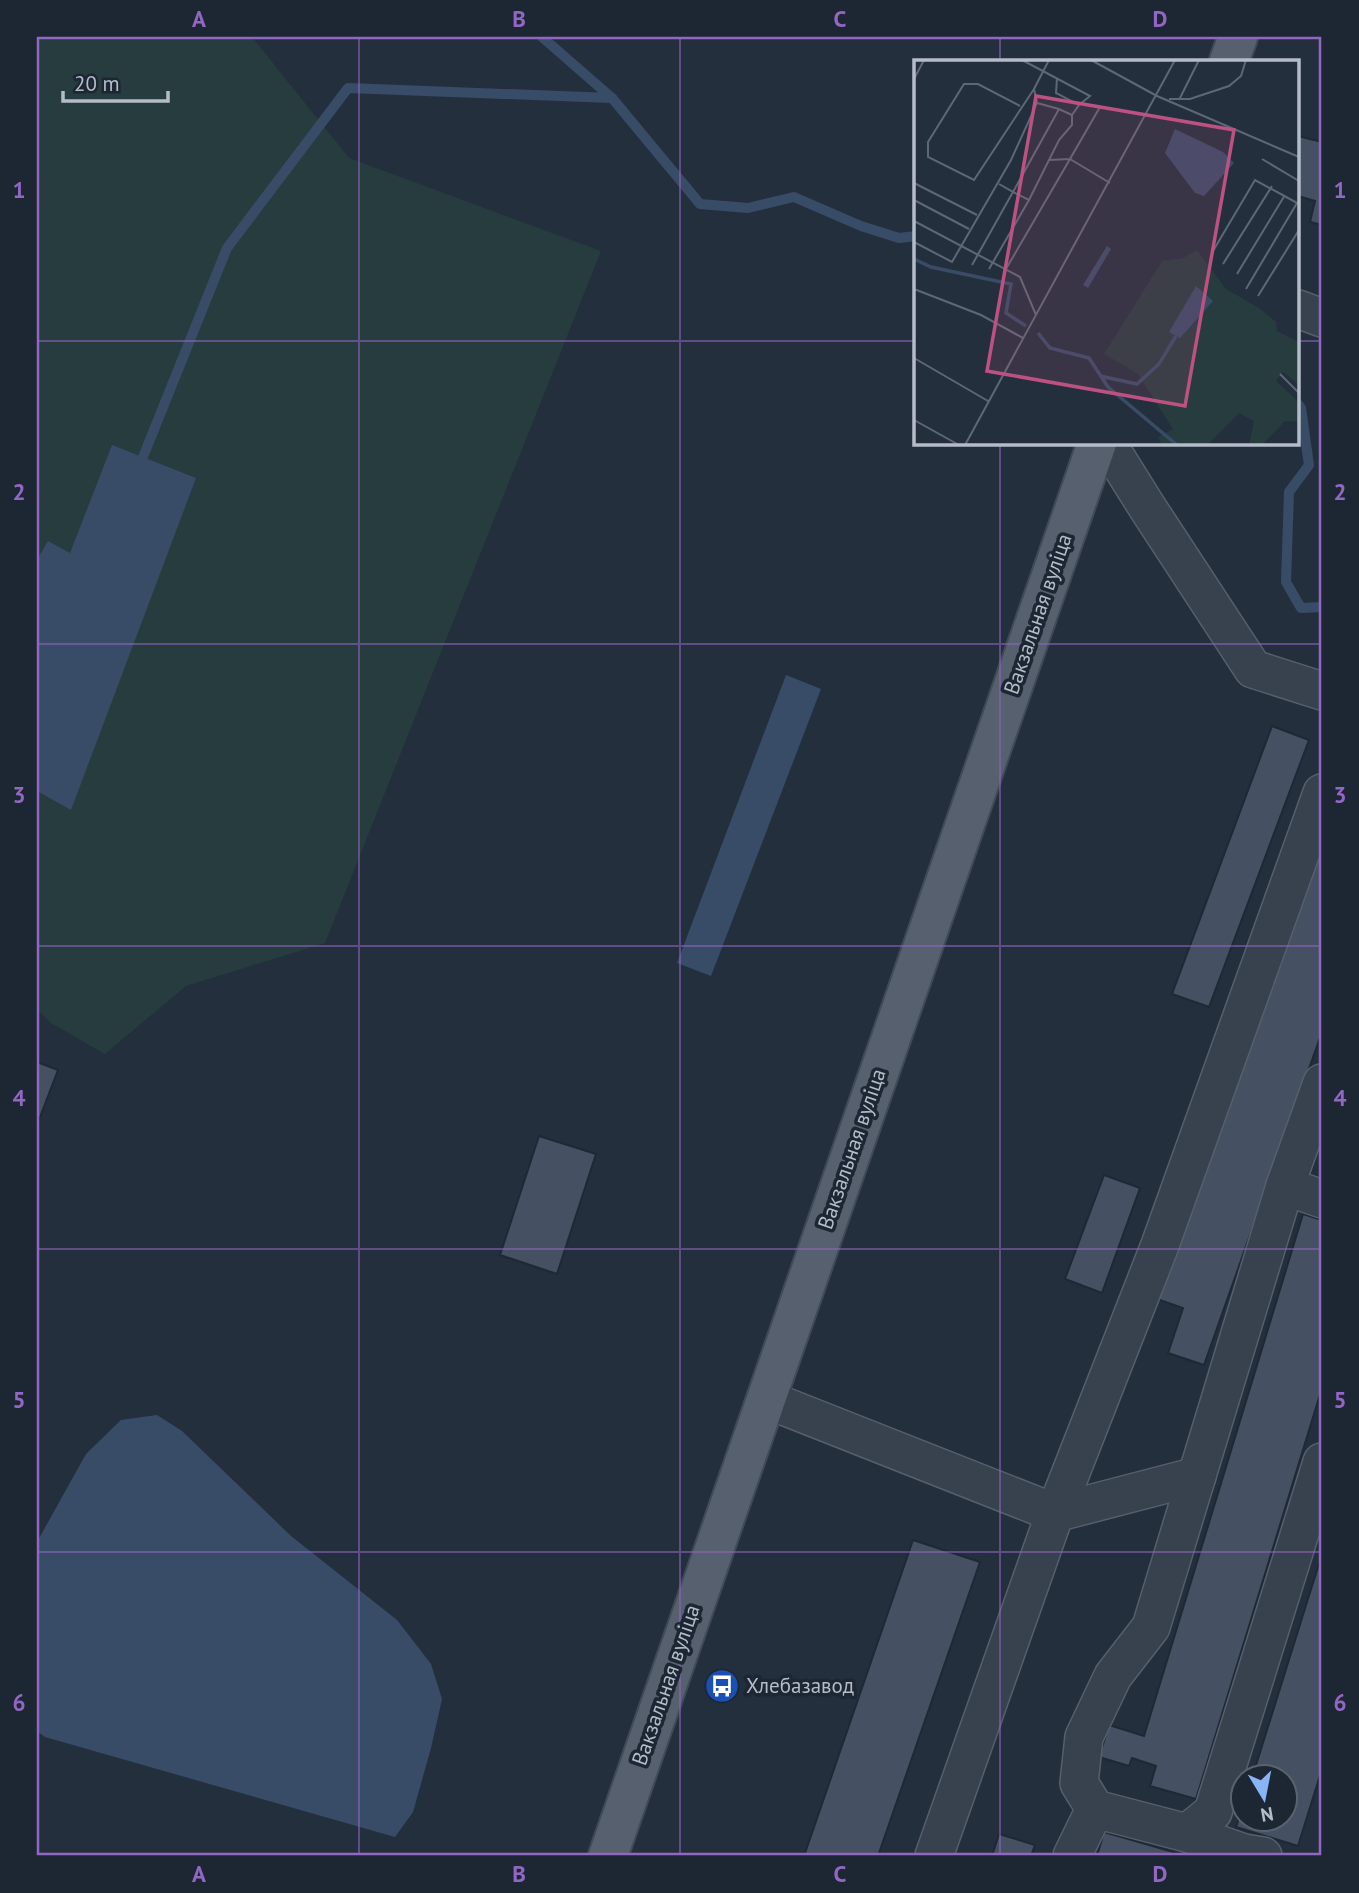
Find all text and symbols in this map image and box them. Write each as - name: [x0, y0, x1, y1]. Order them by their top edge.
- text: A: [192, 4, 206, 33]
- text: B: [512, 4, 526, 33]
- text: C: [834, 4, 847, 33]
- text: D: [1153, 4, 1167, 33]
- scale bar: [63, 60, 168, 104]
- inset map: [914, 60, 1300, 444]
- text: 20 m: [74, 70, 120, 97]
- text: 1: [12, 175, 26, 204]
- text: 1: [1333, 175, 1347, 204]
- text: 2: [12, 477, 26, 506]
- text: 2: [1333, 477, 1347, 506]
- street label: Вакзальная вуліца: [997, 530, 1078, 698]
- text: 3: [12, 780, 26, 809]
- text: 3: [1333, 780, 1347, 809]
- street label: Вакзальная вуліца: [811, 1065, 892, 1233]
- text: 4: [12, 1083, 26, 1112]
- text: 4: [1333, 1083, 1347, 1112]
- text: 5: [12, 1385, 26, 1414]
- text: 5: [1333, 1385, 1347, 1414]
- street label: Вакзальная вуліца: [625, 1601, 706, 1769]
- bus stop icon: Хлебазавод: [703, 1667, 741, 1705]
- place label: Хлебазавод: [746, 1672, 854, 1699]
- text: 6: [12, 1688, 26, 1717]
- text: 6: [1333, 1688, 1347, 1717]
- north arrow: [1230, 1764, 1300, 1834]
- text: N: [1259, 1802, 1275, 1828]
- text: A: [192, 1859, 206, 1888]
- text: B: [512, 1859, 526, 1888]
- text: C: [834, 1859, 847, 1888]
- text: D: [1153, 1859, 1167, 1888]

